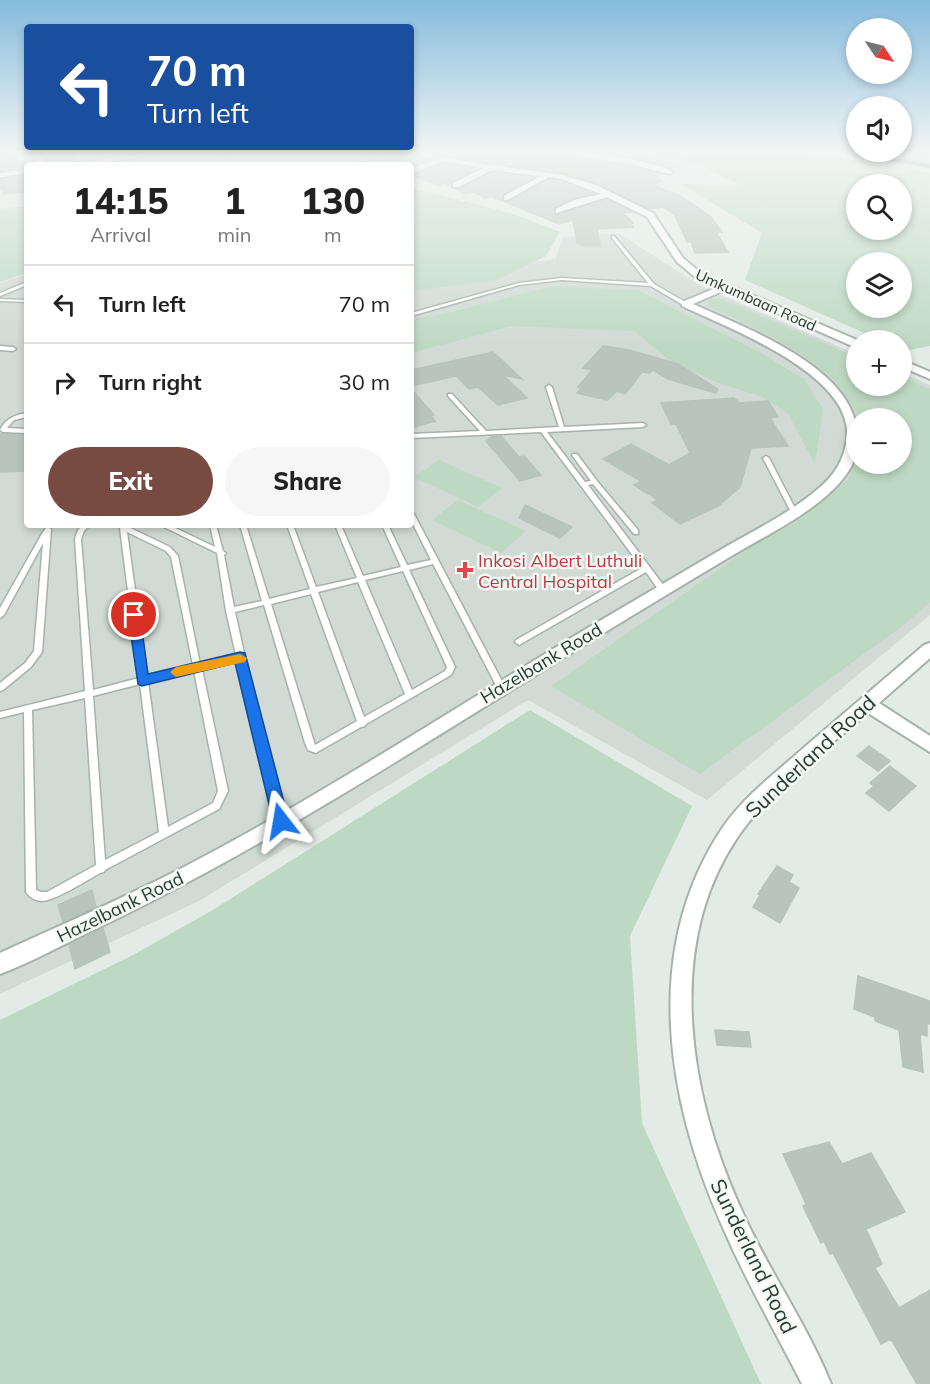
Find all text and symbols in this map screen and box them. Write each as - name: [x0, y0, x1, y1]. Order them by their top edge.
- north arrow: [846, 18, 912, 84]
- map controls: [846, 18, 912, 474]
- text: 70 m: [147, 44, 247, 97]
- icon: left: [48, 48, 126, 126]
- text: Turn left: [147, 96, 249, 130]
- button: sound: [846, 96, 912, 162]
- button: search: [846, 174, 912, 240]
- text: 14:15: [73, 178, 169, 223]
- text: 1: [224, 178, 245, 223]
- text: 130: [300, 178, 365, 223]
- text: Arrival: [90, 222, 151, 247]
- text: min: [217, 222, 252, 247]
- text: m: [324, 222, 342, 247]
- button: layers: [846, 252, 912, 318]
- street label: Umkumbaan Road: [693, 265, 819, 335]
- icon: left: [48, 288, 81, 321]
- text: Turn left: [99, 290, 186, 318]
- text: 70 m: [339, 290, 390, 318]
- button: +: [846, 330, 912, 396]
- icon: right: [48, 366, 81, 399]
- text: Turn right: [99, 368, 202, 396]
- text: 30 m: [339, 368, 390, 396]
- button: −: [846, 408, 912, 474]
- button: Exit: [48, 447, 213, 516]
- button: Share: [225, 447, 390, 516]
- place label: Inkosi Albert Luthuli Central Hospital: [478, 549, 642, 593]
- marker: Inkosi Albert Luthuli Central Hospital: [456, 561, 474, 579]
- pin: [108, 589, 159, 640]
- icon: arrive: [117, 598, 150, 631]
- street label: Hazelbank Road: [476, 618, 606, 708]
- street label: Sunderland Road: [739, 689, 881, 823]
- position arrow: [249, 789, 313, 853]
- street label: Hazelbank Road: [53, 866, 187, 948]
- street label: Sunderland Road: [705, 1175, 803, 1337]

